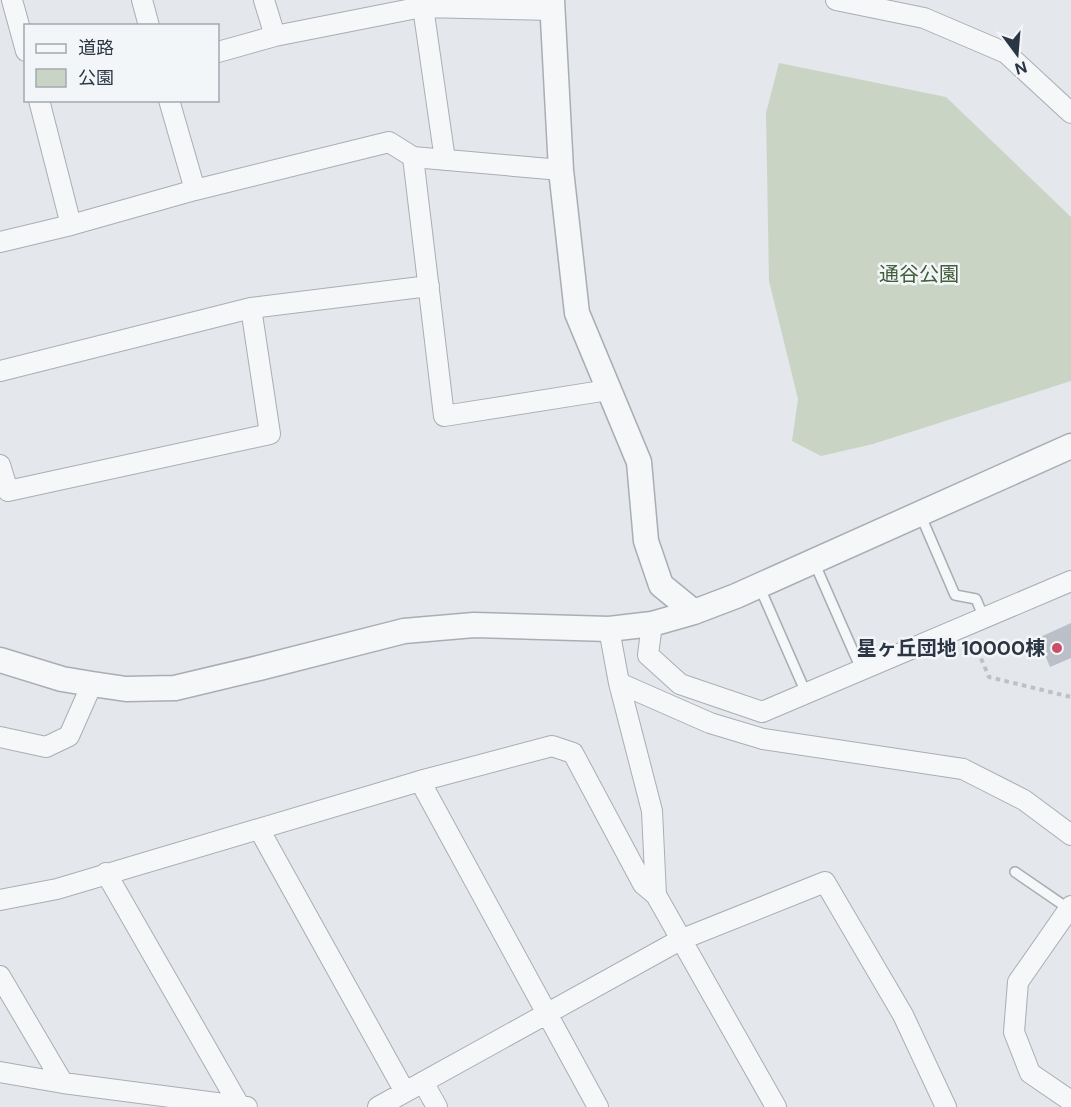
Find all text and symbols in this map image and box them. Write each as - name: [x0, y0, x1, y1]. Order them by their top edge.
- legend: [24, 24, 219, 102]
- north arrow: [987, 24, 1047, 84]
- text: 道路: [78, 36, 114, 60]
- text: N: [1012, 56, 1030, 80]
- text: 公園: [78, 66, 114, 90]
- park label: 通谷公園: [879, 261, 959, 287]
- place label: 星ヶ丘団地 10000棟: [857, 635, 1045, 661]
- marker: 星ヶ丘団地 10000棟: [1050, 641, 1064, 655]

